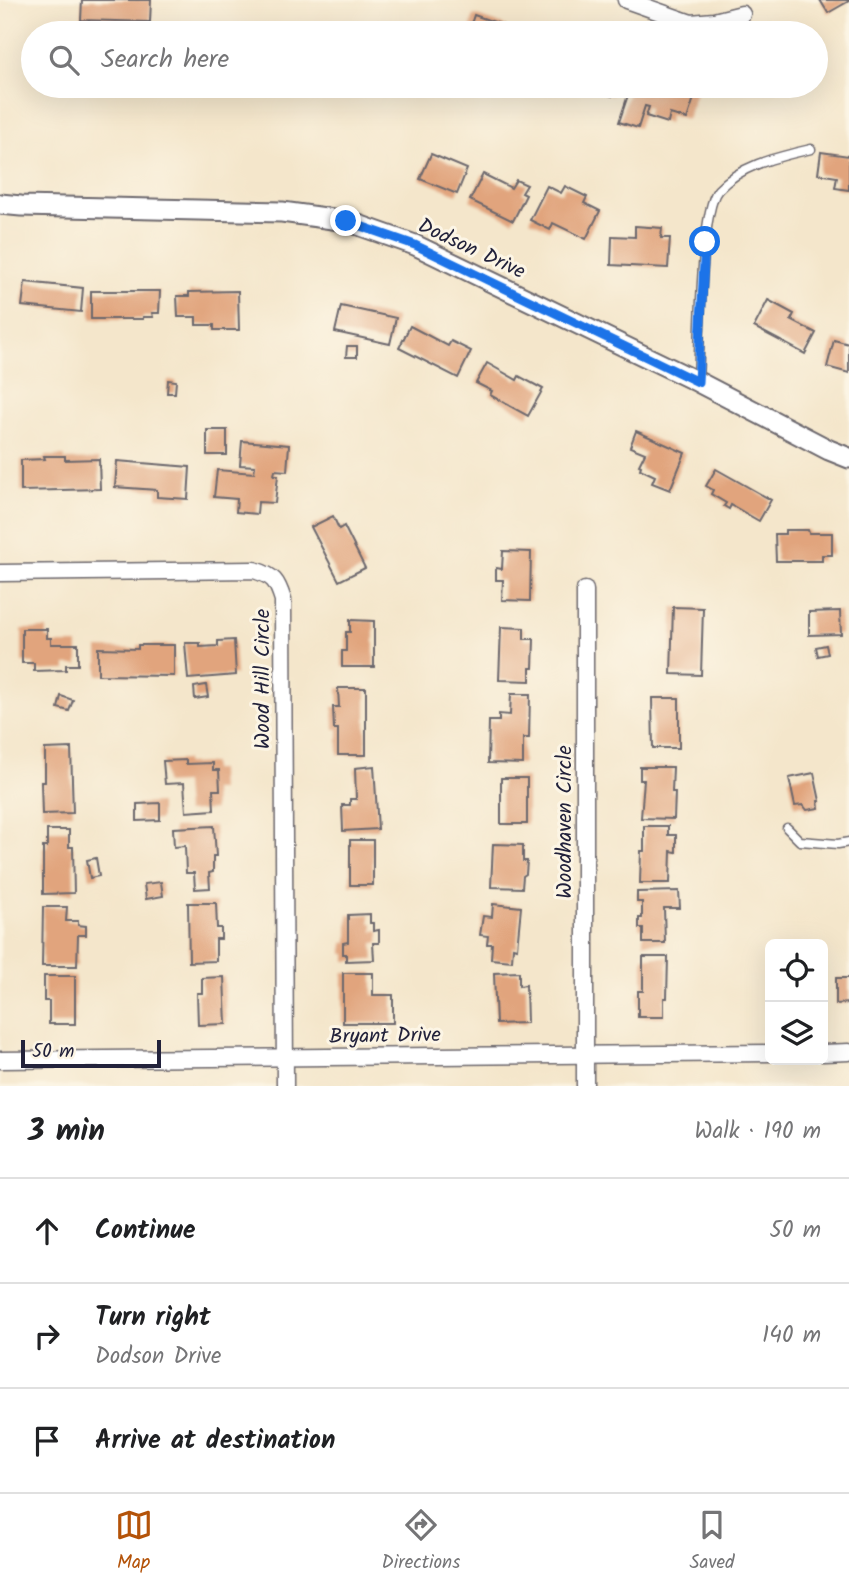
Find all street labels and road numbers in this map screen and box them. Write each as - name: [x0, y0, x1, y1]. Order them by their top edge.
- street label: Dodson Drive: [412, 210, 531, 289]
- street label: Wood Hill Circle: [247, 608, 280, 749]
- street label: Woodhaven Circle: [549, 745, 582, 899]
- street label: Bryant Drive: [329, 1019, 442, 1054]

